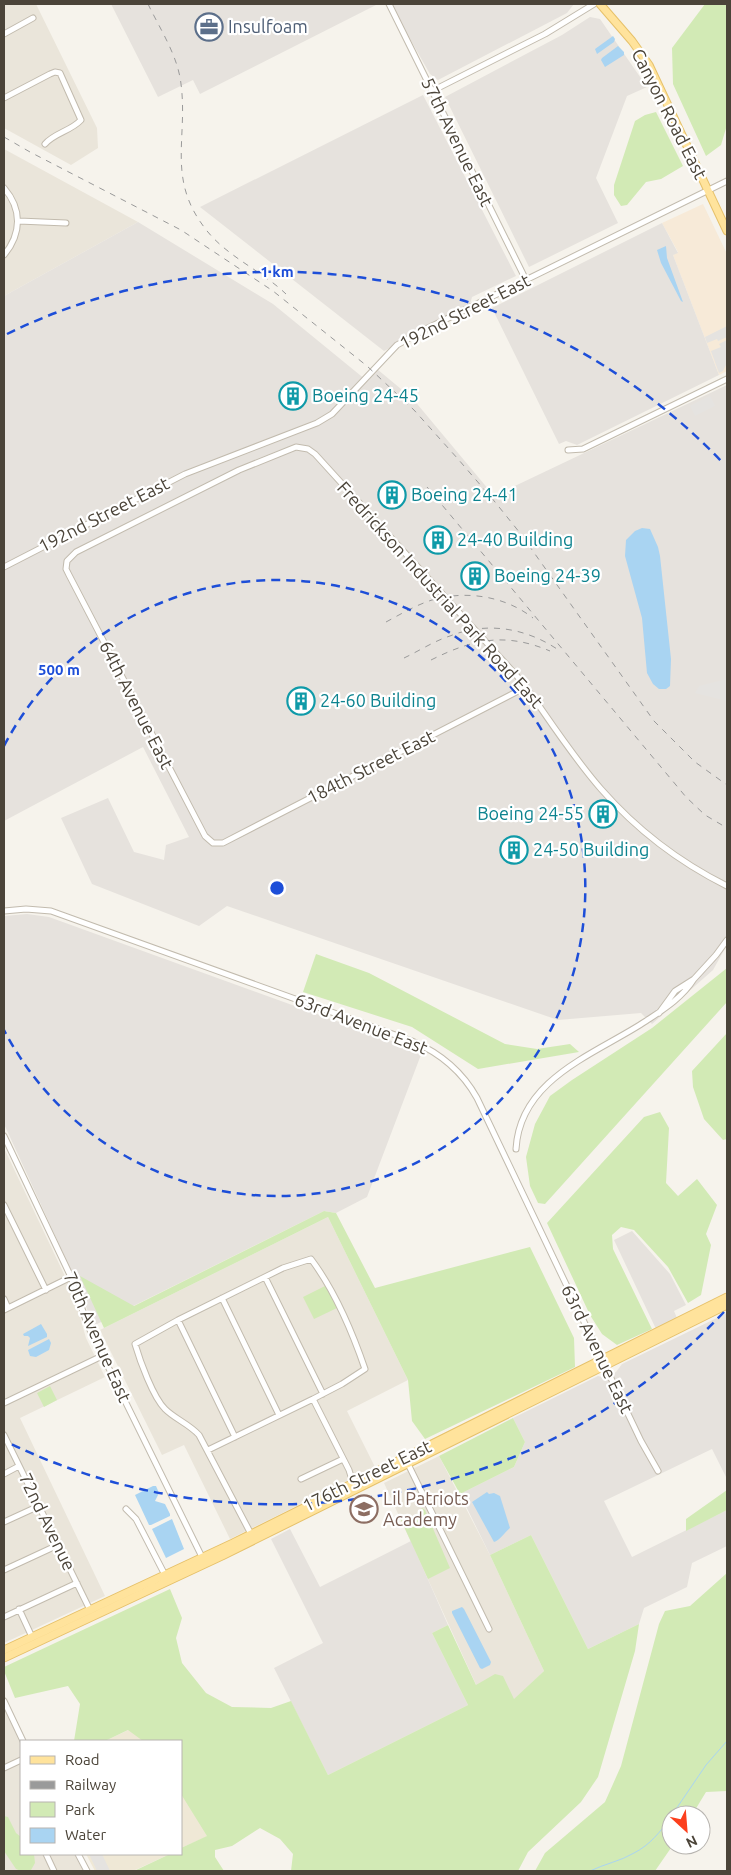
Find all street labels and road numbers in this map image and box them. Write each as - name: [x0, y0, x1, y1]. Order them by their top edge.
- street label: Canyon Road East: [628, 45, 711, 182]
- street label: 57th Avenue East: [418, 74, 498, 209]
- street label: 192nd Street East: [396, 270, 533, 353]
- street label: 192nd Street East: [35, 473, 172, 556]
- street label: Fredrickson Industrial Park Road East: [334, 477, 548, 712]
- street label: 64th Avenue East: [96, 637, 178, 772]
- street label: 184th Street East: [303, 725, 438, 807]
- street label: 63rd Avenue East: [292, 989, 431, 1058]
- street label: 70th Avenue East: [60, 1268, 136, 1405]
- street label: 63rd Avenue East: [558, 1281, 638, 1416]
- street label: 176th Street East: [299, 1435, 434, 1515]
- street label: 72nd Avenue: [16, 1470, 80, 1574]

